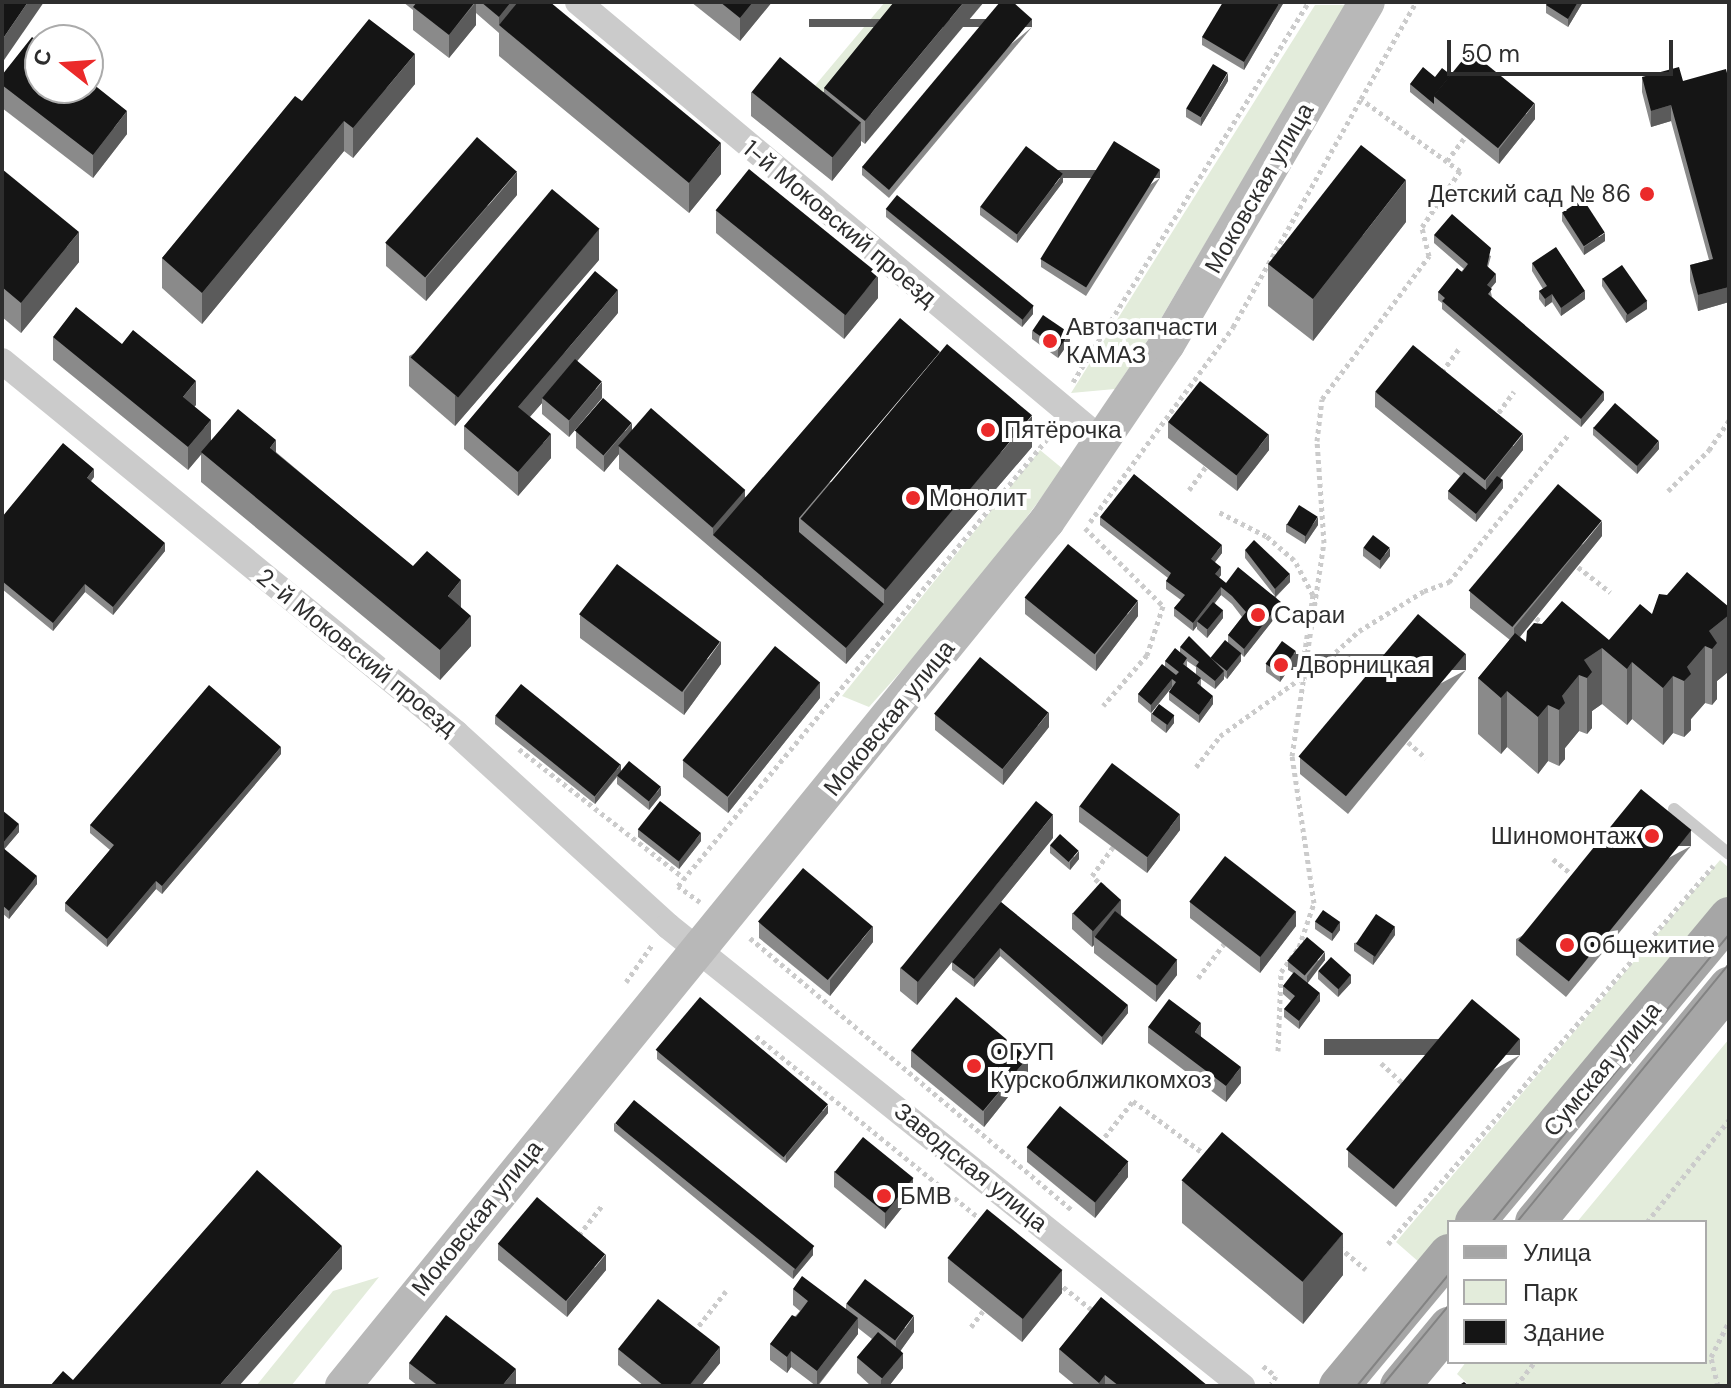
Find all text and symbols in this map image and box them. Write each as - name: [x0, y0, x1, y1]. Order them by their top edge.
- north arrow: [24, 24, 104, 104]
- scale bar: [1451, 24, 1677, 74]
- text: 50 m: [1461, 38, 1520, 69]
- text: С: [26, 46, 59, 69]
- street label: Моковская улица: [1199, 98, 1319, 278]
- street label: 1-й Моковский проезд: [738, 134, 942, 312]
- place label: Детский сад № 86: [1428, 180, 1631, 208]
- marker: Детский сад № 86: [1638, 185, 1656, 203]
- place label: Автозапчасти КАМАЗ: [1066, 313, 1218, 369]
- marker: Автозапчасти КАМАЗ: [1041, 332, 1059, 350]
- place label: Пятёрочка: [1004, 416, 1122, 444]
- marker: Пятёрочка: [979, 421, 997, 439]
- place label: Монолит: [929, 484, 1027, 512]
- marker: Монолит: [904, 489, 922, 507]
- street label: 2-й Моковский проезд: [251, 562, 463, 742]
- place label: Сараи: [1274, 601, 1345, 629]
- marker: Сараи: [1249, 606, 1267, 624]
- street label: Моковская улица: [817, 634, 961, 802]
- place label: Дворницкая: [1297, 651, 1430, 679]
- marker: Дворницкая: [1272, 656, 1290, 674]
- place label: Шиномонтаж: [1491, 822, 1636, 850]
- marker: Шиномонтаж: [1643, 827, 1661, 845]
- place label: Общежитие: [1583, 931, 1715, 959]
- marker: Общежитие: [1558, 936, 1576, 954]
- street label: Сумская улица: [1537, 996, 1667, 1142]
- place label: ОГУП Курскоблжилкомхоз: [990, 1038, 1212, 1094]
- marker: ОГУП Курскоблжилкомхоз: [965, 1057, 983, 1075]
- street label: Заводская улица: [889, 1096, 1053, 1238]
- street label: Моковская улица: [405, 1134, 549, 1302]
- place label: БМВ: [900, 1182, 952, 1210]
- marker: БМВ: [875, 1187, 893, 1205]
- legend: [1447, 1220, 1707, 1364]
- text: Улица: [1523, 1237, 1591, 1268]
- text: Парк: [1523, 1277, 1577, 1308]
- text: Здание: [1523, 1317, 1605, 1348]

